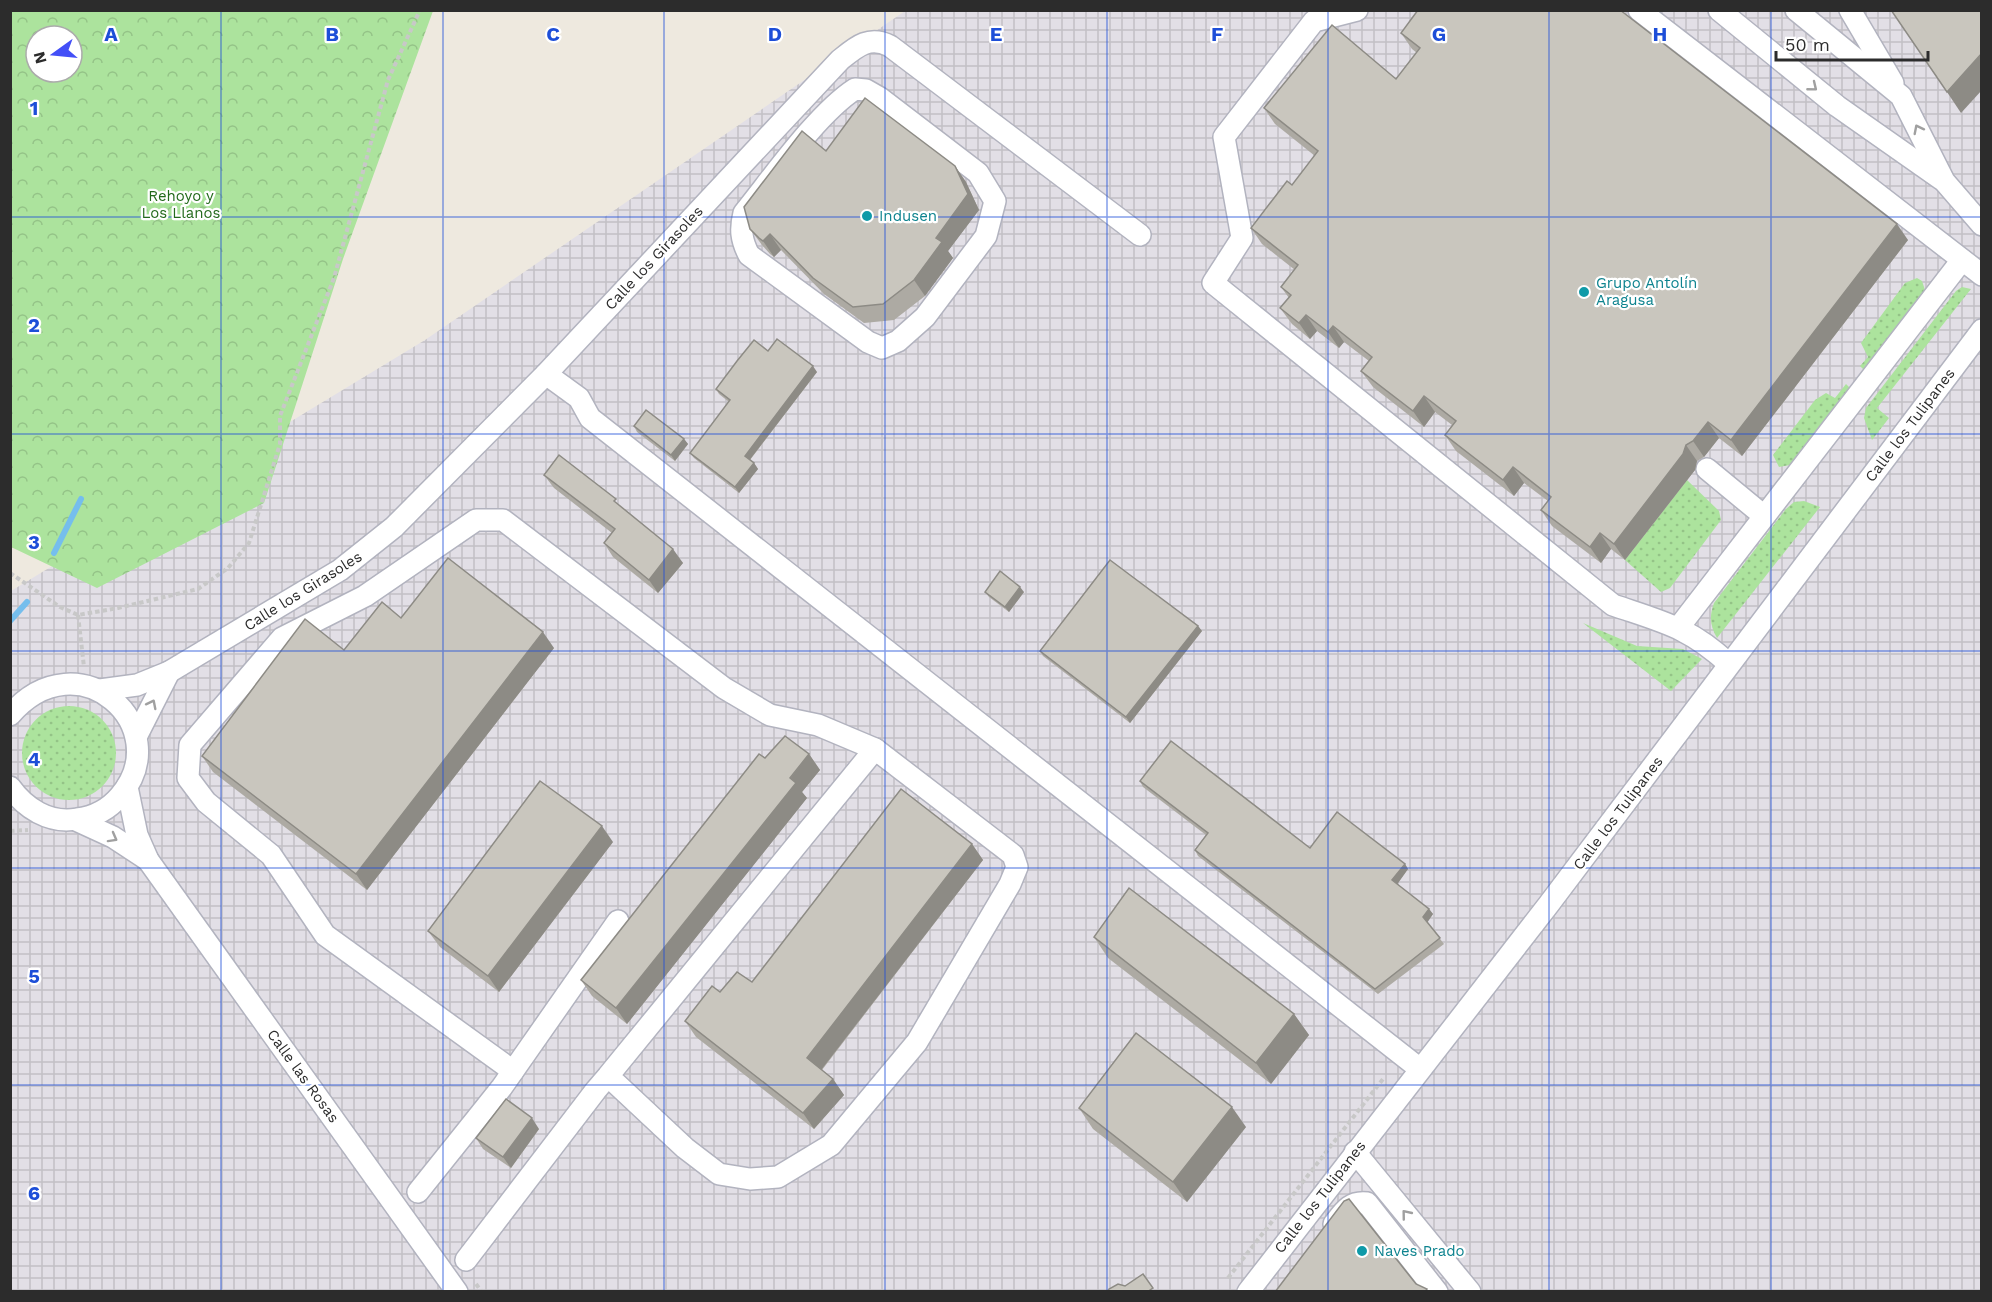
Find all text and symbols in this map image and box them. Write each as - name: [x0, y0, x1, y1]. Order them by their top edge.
- text: A: [104, 22, 118, 46]
- text: B: [325, 22, 339, 46]
- text: C: [546, 22, 560, 46]
- text: D: [768, 22, 782, 46]
- text: E: [990, 22, 1002, 46]
- text: F: [1211, 22, 1223, 46]
- text: G: [1432, 22, 1446, 46]
- text: H: [1653, 22, 1667, 46]
- north arrow: [24, 24, 84, 84]
- scale bar: [1776, 24, 1928, 62]
- text: 50 m: [1785, 34, 1830, 55]
- text: N: [29, 50, 51, 66]
- one-way arrow: [1806, 79, 1817, 90]
- text: 1: [30, 96, 38, 120]
- one-way arrow: [1913, 124, 1925, 135]
- park label: Rehoyo y Los Llanos: [141, 187, 221, 222]
- street label: Calle los Girasoles: [601, 202, 707, 314]
- place label: Indusen: [879, 207, 937, 225]
- marker: Indusen: [860, 209, 874, 223]
- place label: Grupo Antolín Aragusa: [1596, 274, 1697, 309]
- marker: Grupo Antolín Aragusa: [1577, 285, 1591, 299]
- text: 2: [28, 313, 40, 337]
- street label: Calle los Tulipanes: [1861, 365, 1959, 485]
- text: 3: [28, 530, 40, 554]
- street label: Calle los Girasoles: [241, 547, 365, 635]
- one-way arrow: [145, 700, 156, 711]
- text: 4: [28, 747, 41, 771]
- street label: Calle los Tulipanes: [1569, 753, 1667, 873]
- one-way arrow: [107, 831, 117, 842]
- text: 5: [28, 964, 40, 988]
- street label: Calle las Rosas: [263, 1026, 343, 1126]
- street label: Calle los Tulipanes: [1271, 1137, 1370, 1257]
- text: 6: [28, 1181, 40, 1205]
- one-way arrow: [1402, 1210, 1413, 1221]
- place label: Naves Prado: [1374, 1242, 1465, 1260]
- marker: Naves Prado: [1355, 1244, 1369, 1258]

